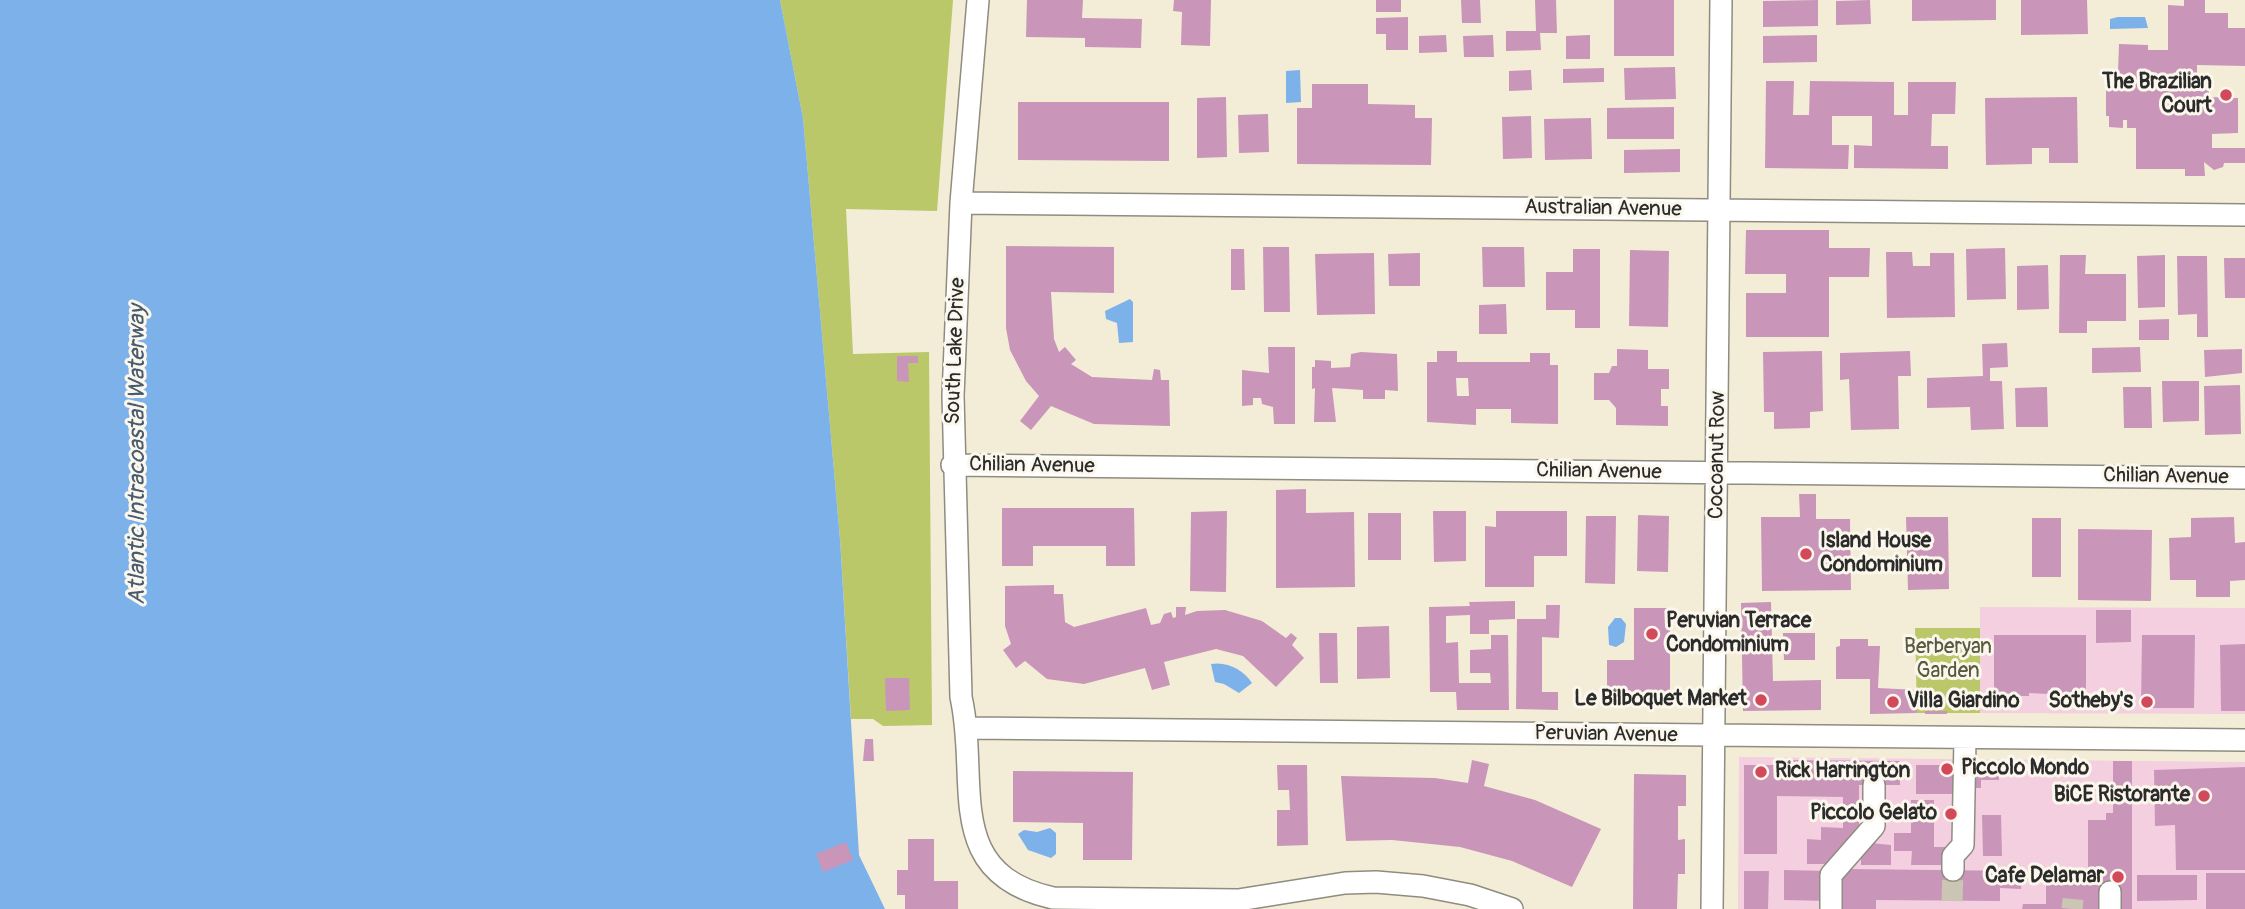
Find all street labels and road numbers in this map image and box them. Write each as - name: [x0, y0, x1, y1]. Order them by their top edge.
- street label: Australian Avenue: [1524, 195, 1682, 223]
- street label: South Lake Drive: [941, 277, 971, 425]
- street label: Cocoanut Row: [1704, 391, 1732, 519]
- street label: Chilian Avenue: [969, 452, 1095, 480]
- street label: Chilian Avenue: [1536, 458, 1662, 486]
- street label: Chilian Avenue: [2103, 463, 2229, 491]
- street label: Peruvian Avenue: [1534, 721, 1678, 749]

